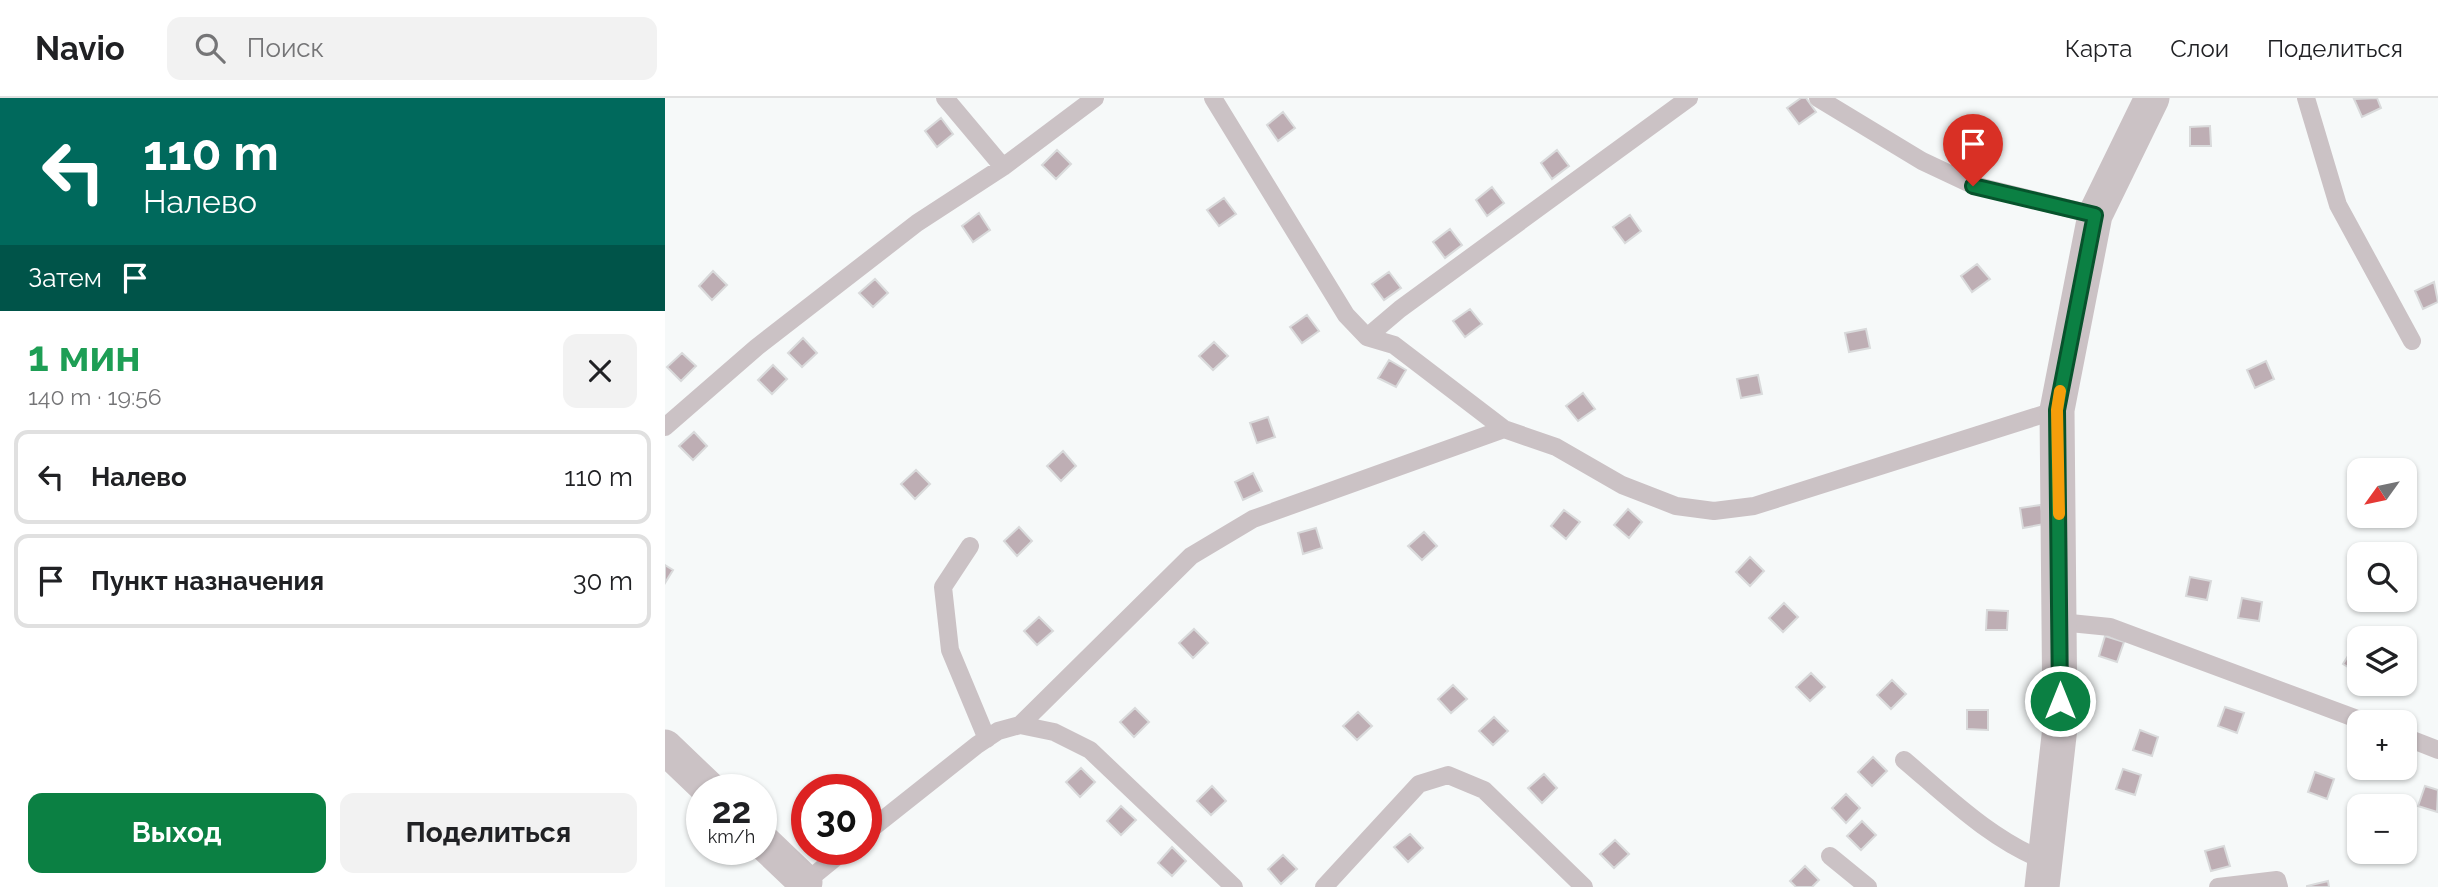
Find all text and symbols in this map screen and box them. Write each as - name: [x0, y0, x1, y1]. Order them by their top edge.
- search box: [167, 17, 657, 80]
- text: Navio: [35, 29, 125, 68]
- icon: search: [191, 29, 229, 67]
- text: Поиск: [247, 33, 324, 63]
- text: Карта: [2065, 34, 2132, 63]
- text: Слои: [2170, 34, 2229, 63]
- text: Поделиться: [2267, 34, 2403, 63]
- pin: [1943, 114, 2003, 186]
- text: 110 m: [143, 124, 279, 181]
- icon: arrive: [1954, 125, 1992, 163]
- icon: left: [28, 126, 119, 217]
- text: Налево: [143, 183, 257, 220]
- icon: arrive: [116, 259, 154, 297]
- text: Затем: [28, 263, 102, 293]
- text: 1 мин: [28, 332, 141, 381]
- button: close: [563, 334, 637, 408]
- text: 140 m · 19:56: [28, 383, 162, 410]
- icon: left: [32, 458, 70, 496]
- north arrow: [2347, 458, 2417, 528]
- map controls: [2347, 458, 2417, 864]
- text: Налево: [91, 462, 187, 492]
- text: 110 m: [564, 462, 633, 492]
- button: search: [2347, 542, 2417, 612]
- icon: arrive: [32, 562, 70, 600]
- text: Пункт назначения: [91, 566, 324, 596]
- text: 30 m: [573, 566, 633, 596]
- button: layers: [2347, 626, 2417, 696]
- position arrow: [2023, 664, 2097, 738]
- button: +: [2347, 710, 2417, 780]
- speed limit sign: 30: [791, 774, 882, 865]
- text: 22: [712, 790, 751, 831]
- button: Выход: [28, 793, 326, 873]
- button: Поделиться: [340, 793, 637, 873]
- button: −: [2347, 794, 2417, 864]
- text: km/h: [708, 826, 755, 847]

